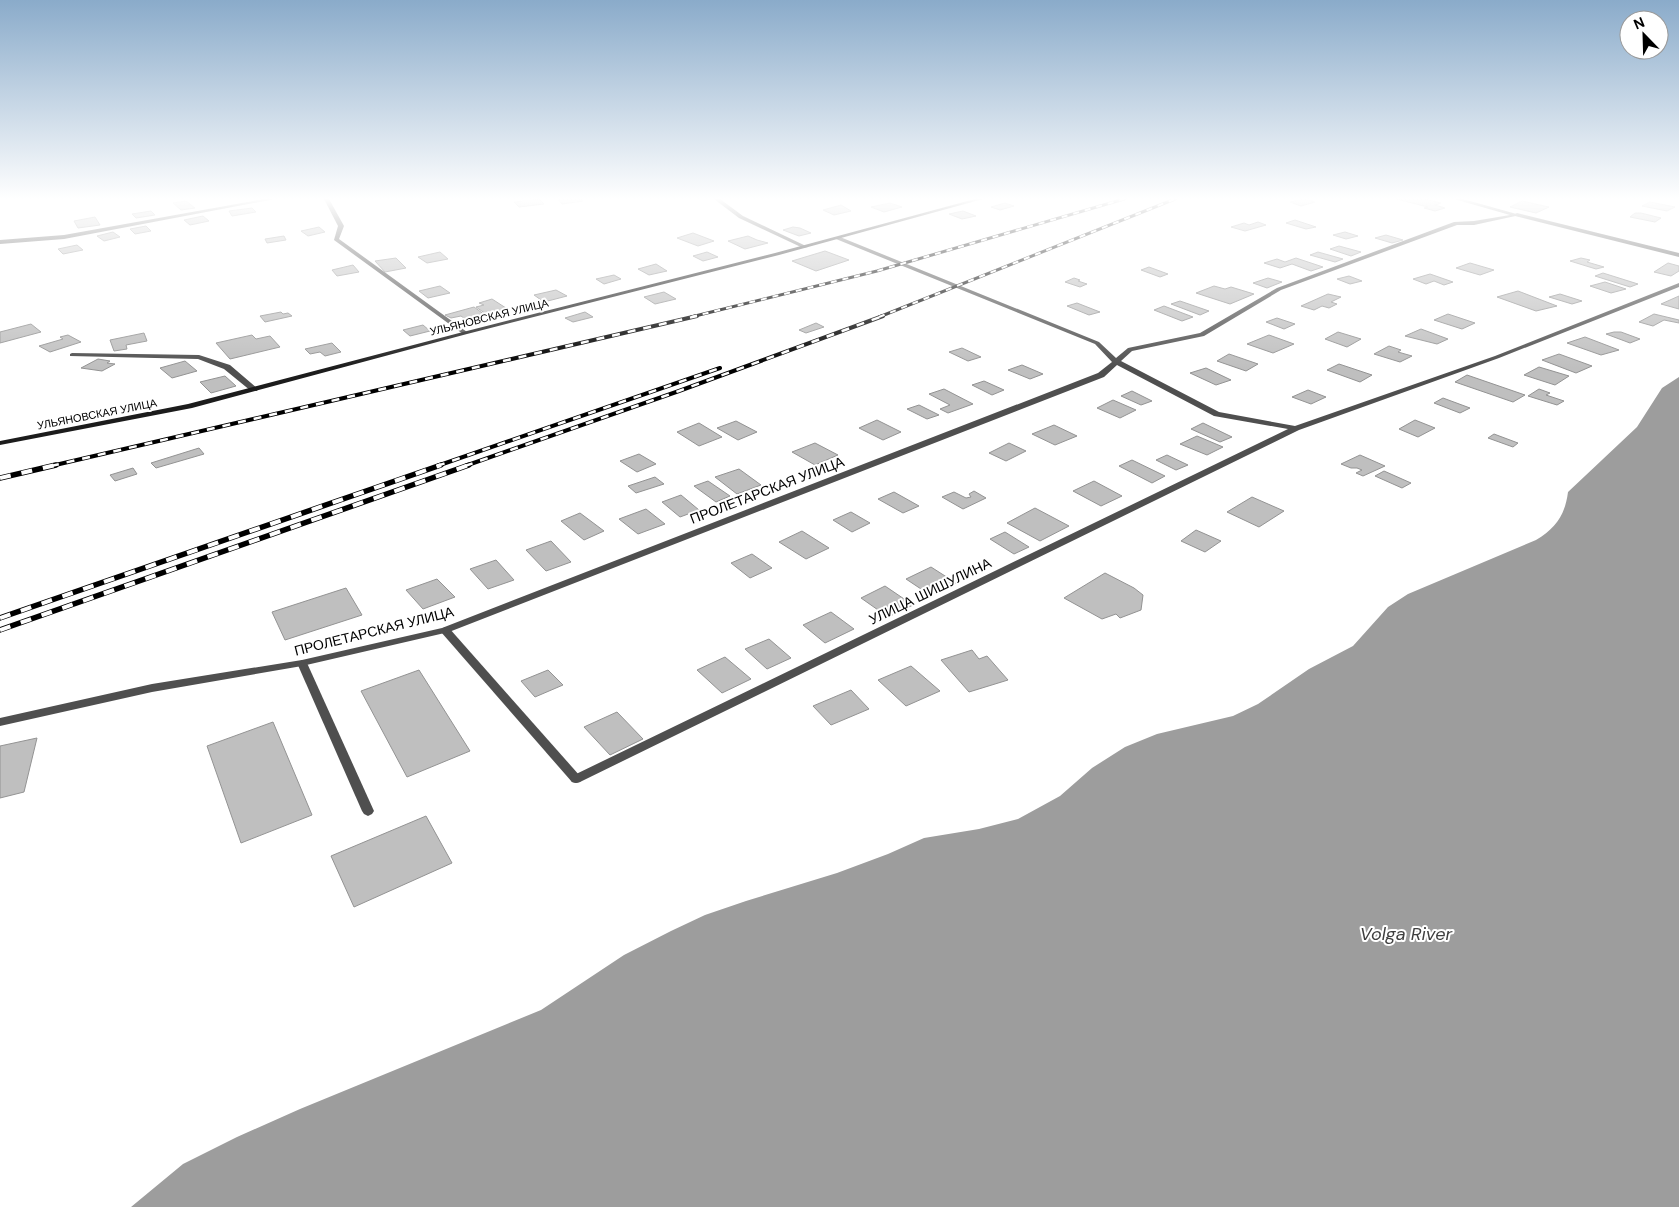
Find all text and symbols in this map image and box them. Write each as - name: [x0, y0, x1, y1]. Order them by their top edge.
- north arrow: [1619, 10, 1669, 60]
- text: N: [1631, 13, 1647, 33]
- street label: УЛЬЯНОВСКАЯ УЛИЦА: [428, 295, 550, 339]
- street label: УЛЬЯНОВСКАЯ УЛИЦА: [36, 395, 159, 432]
- street label: ПРОЛЕТАРСКАЯ УЛИЦА: [687, 452, 847, 528]
- street label: УЛИЦА ШИШУЛИНА: [866, 553, 995, 628]
- street label: ПРОЛЕТАРСКАЯ УЛИЦА: [292, 602, 456, 660]
- water label: Volga River: [1360, 922, 1453, 946]

